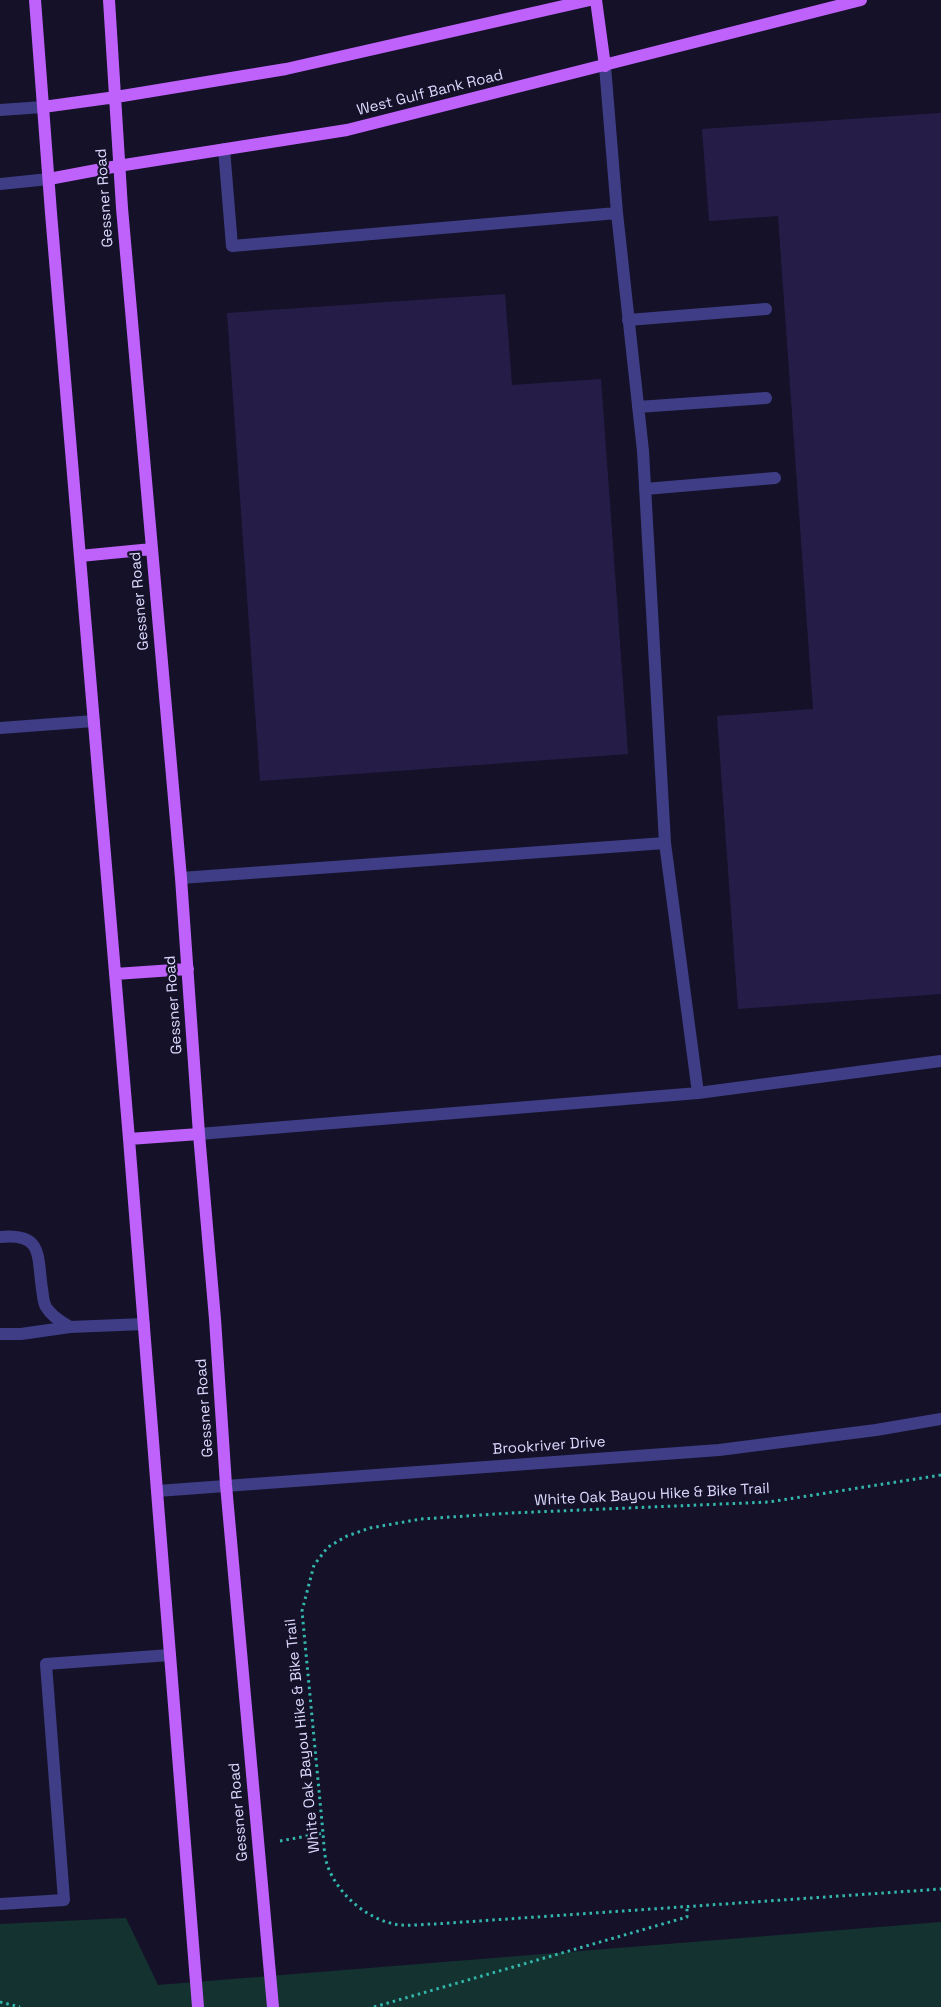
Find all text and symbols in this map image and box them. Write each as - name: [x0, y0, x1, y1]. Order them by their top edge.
- street label: West Gulf Bank Road: [355, 66, 505, 120]
- street label: Gessner Road: [93, 148, 117, 248]
- street label: Gessner Road: [127, 551, 153, 651]
- street label: Gessner Road: [162, 955, 186, 1055]
- street label: Gessner Road: [193, 1358, 217, 1458]
- street label: Brookriver Drive: [492, 1433, 606, 1459]
- street label: White Oak Bayou Hike & Bike Trail: [534, 1480, 770, 1510]
- street label: White Oak Bayou Hike & Bike Trail: [282, 1618, 324, 1854]
- street label: Gessner Road: [226, 1762, 252, 1862]

